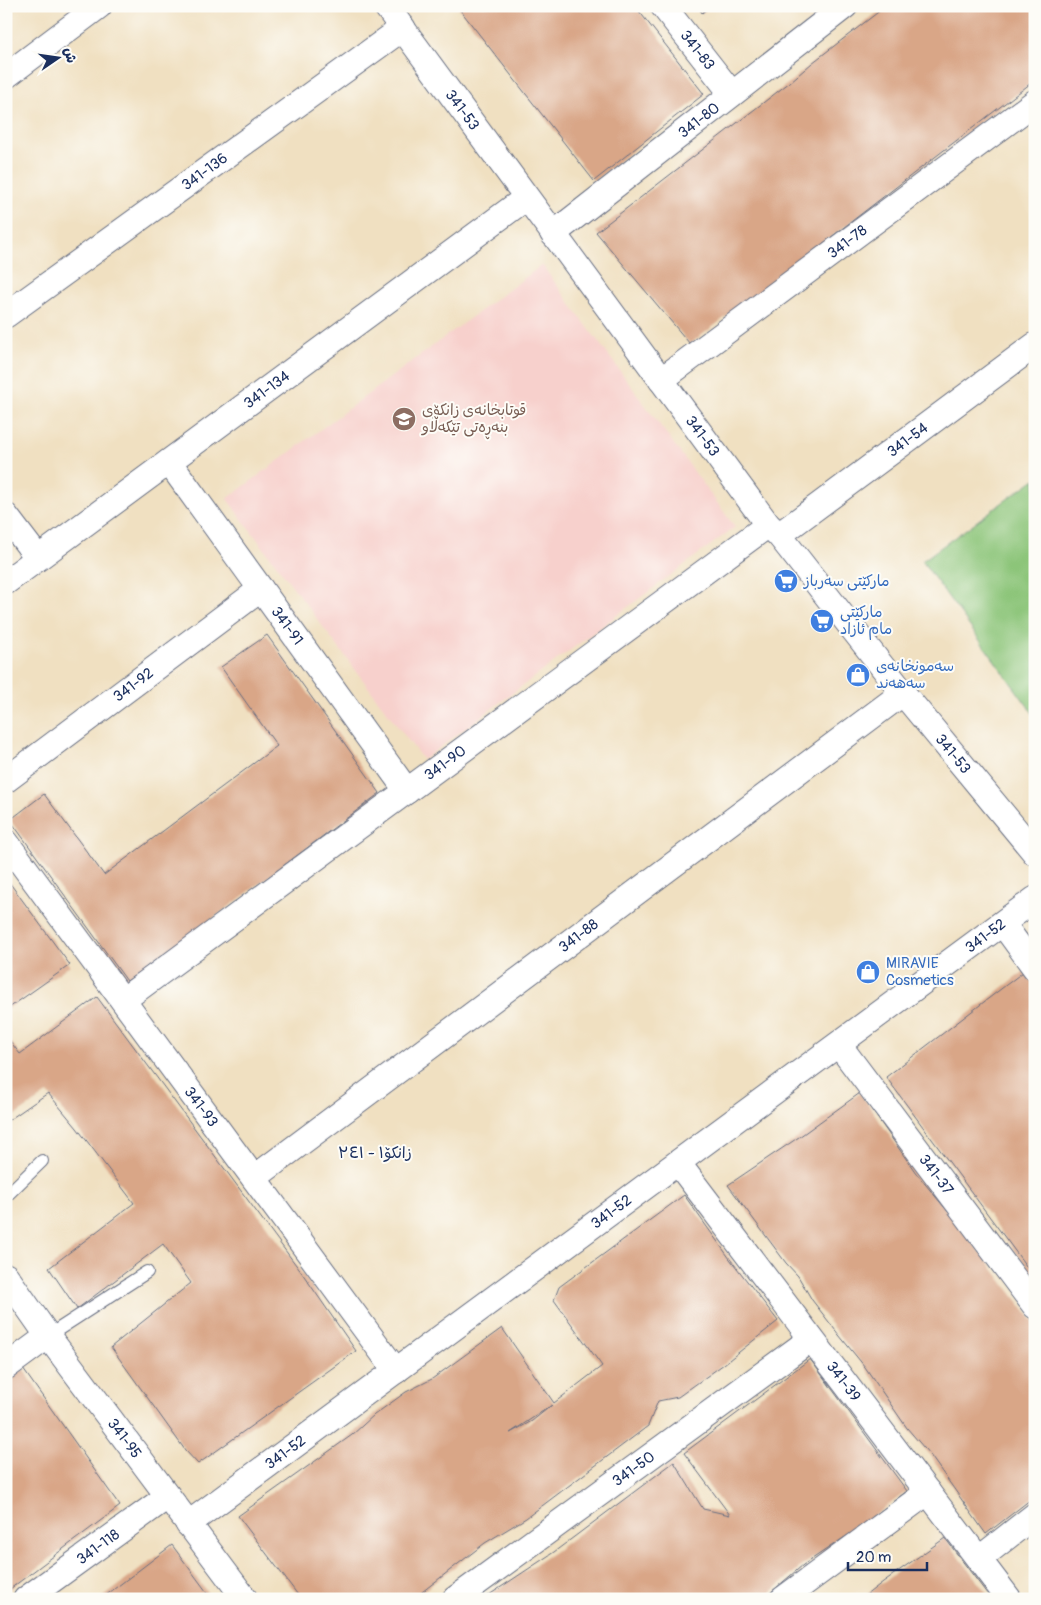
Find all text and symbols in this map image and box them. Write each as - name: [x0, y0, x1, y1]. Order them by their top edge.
- street label: 341-83: [676, 26, 719, 74]
- north arrow: [32, 32, 82, 82]
- text: ش: [60, 46, 80, 65]
- street label: 341-53: [441, 86, 484, 134]
- street label: 341-80: [674, 98, 723, 142]
- street label: 341-136: [178, 148, 231, 194]
- street label: 341-78: [824, 220, 871, 263]
- street label: 341-134: [240, 366, 294, 413]
- place label: قوتابخانه‌ی زانکۆی بنەڕەتی تێکەڵاو: [421, 401, 526, 440]
- school or university icon: قوتابخانه‌ی زانکۆی بنەڕەتی تێکەڵاو: [391, 406, 417, 432]
- street label: 341-53: [681, 412, 724, 460]
- street label: 341-54: [883, 418, 932, 461]
- supermarket icon: مارکێتی سەرباز: [773, 568, 799, 594]
- place label: مارکێتی سەرباز: [803, 572, 890, 591]
- street label: 341-91: [267, 603, 308, 649]
- place label: مارکێتی مام ئازاد: [840, 603, 892, 640]
- supermarket icon: مارکێتی مام ئازاد: [809, 608, 835, 634]
- place label: سەمونخانەی سەھەند: [876, 657, 954, 693]
- shop icon: سەمونخانەی سەھەند: [845, 662, 871, 688]
- street label: 341-92: [109, 663, 157, 706]
- street label: 341-53: [931, 730, 975, 778]
- street label: 341-90: [420, 741, 470, 784]
- street label: 341-88: [555, 914, 602, 956]
- street label: 341-52: [961, 914, 1010, 957]
- place label: MIRAVIE Cosmetics: [886, 954, 954, 990]
- shop icon: MIRAVIE Cosmetics: [855, 959, 881, 985]
- street label: 341-93: [180, 1083, 222, 1131]
- district label: زانکۆ١ - ٣٤١: [338, 1143, 412, 1163]
- street label: 341-37: [915, 1151, 958, 1199]
- street label: 341-52: [587, 1190, 635, 1233]
- street label: 341-39: [822, 1357, 865, 1405]
- street label: 341-95: [103, 1414, 146, 1462]
- street label: 341-52: [261, 1431, 309, 1473]
- street label: 341-50: [609, 1447, 658, 1490]
- street label: 341-118: [73, 1525, 124, 1569]
- scale bar: [848, 1540, 927, 1572]
- text: 20 m: [856, 1548, 891, 1567]

